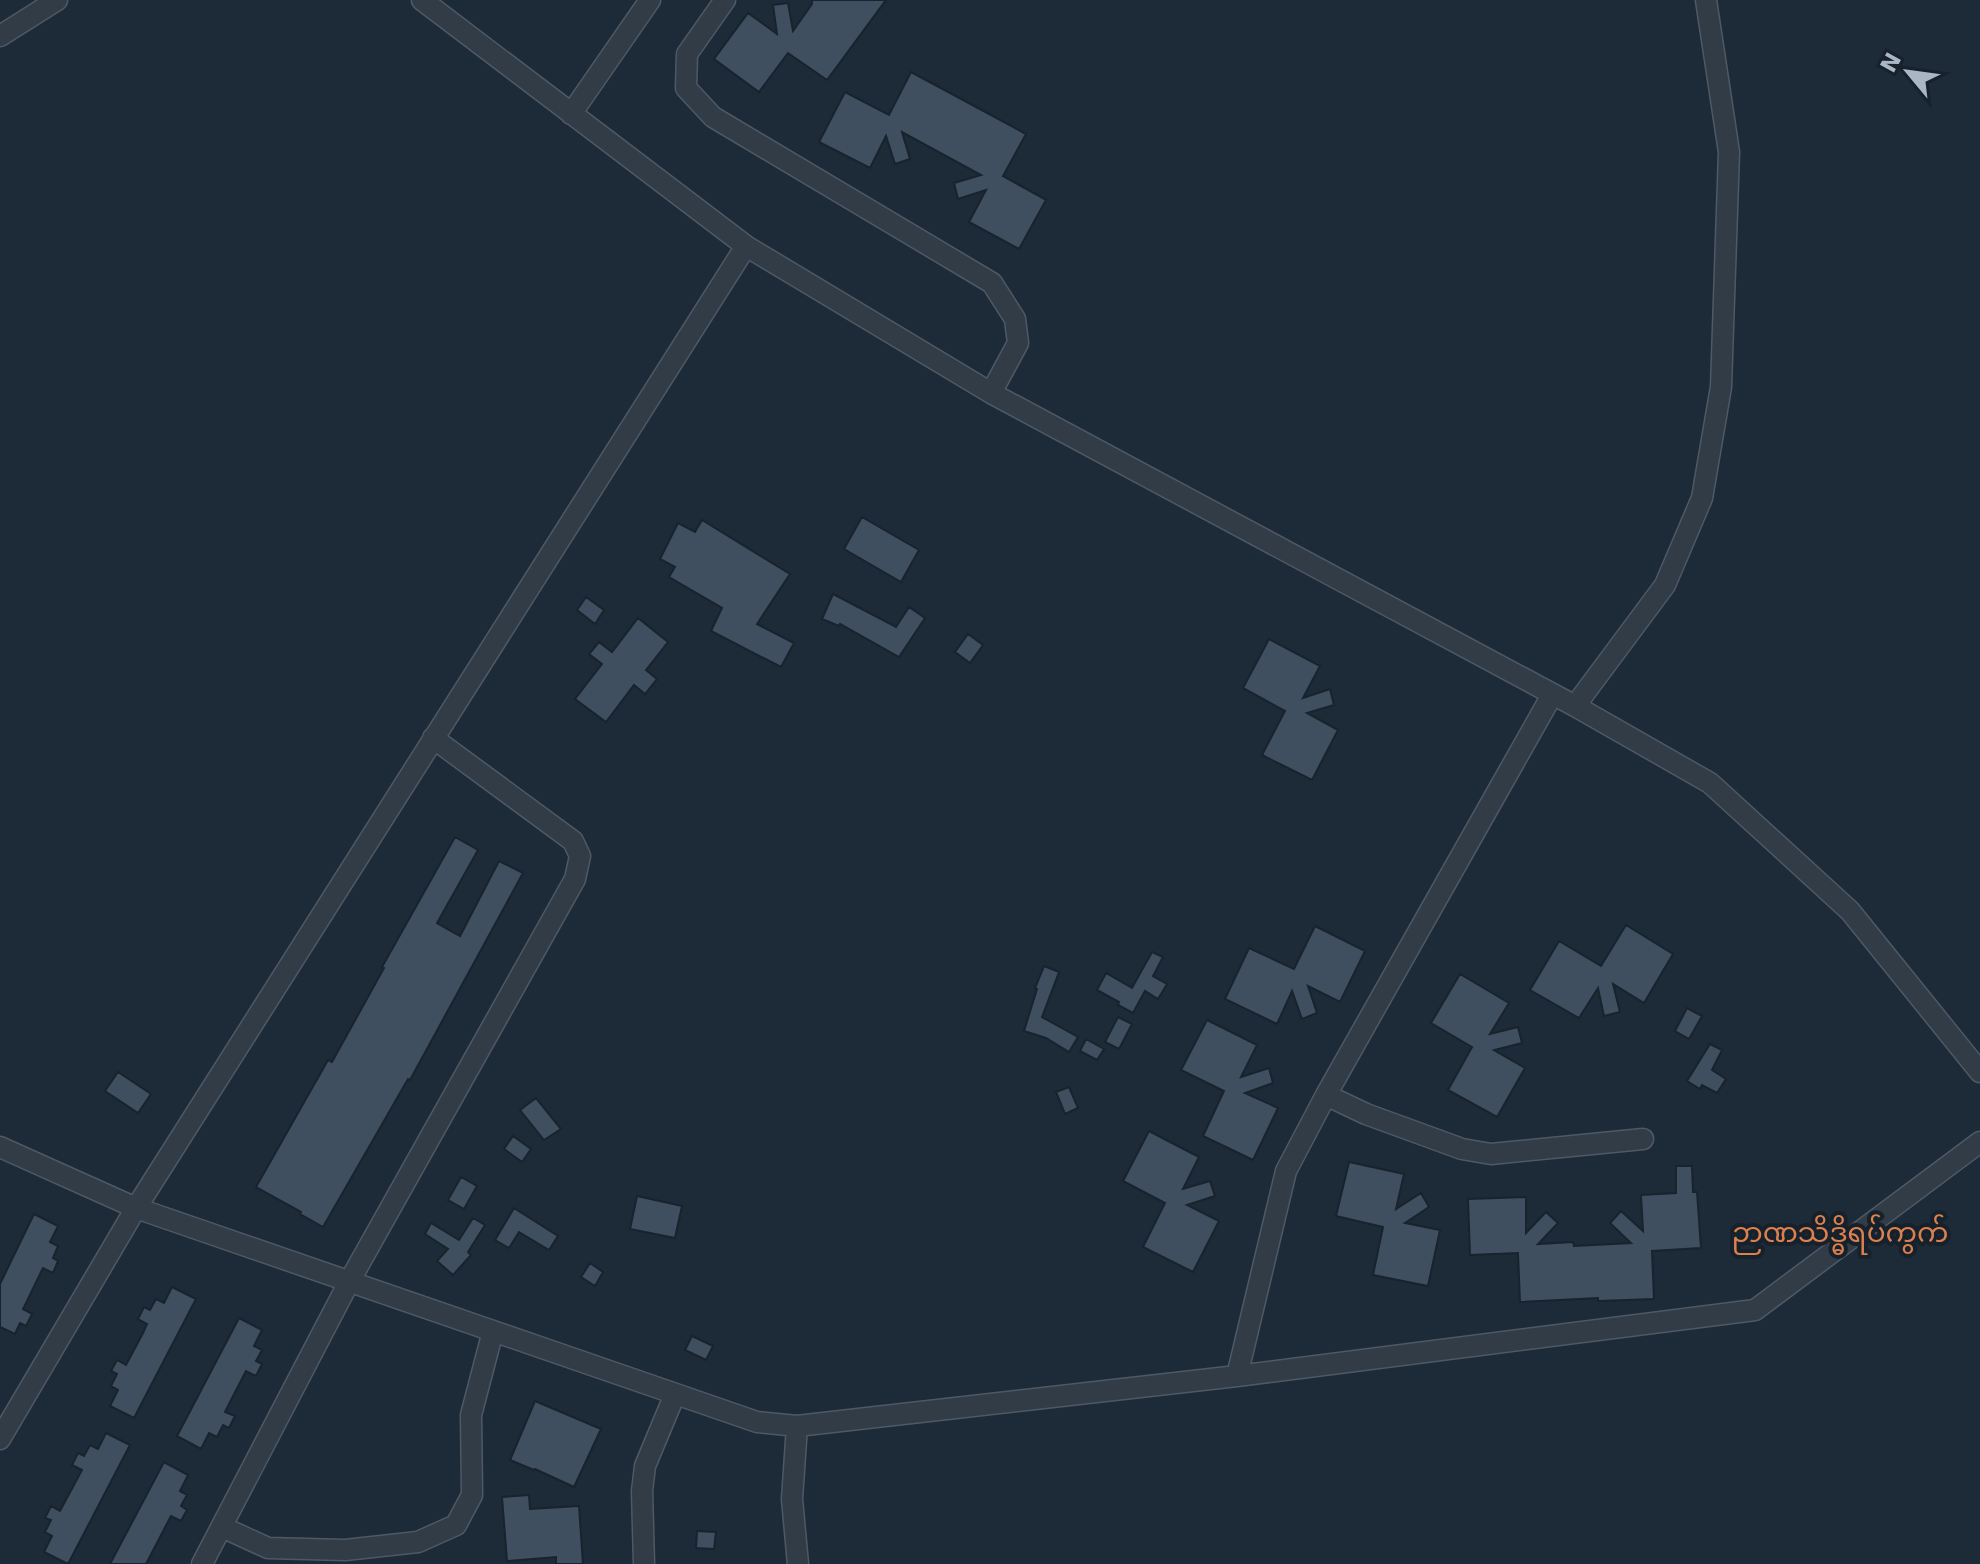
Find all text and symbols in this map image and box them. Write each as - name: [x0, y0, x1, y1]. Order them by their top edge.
- north arrow: [1868, 32, 1948, 112]
- text: N: [1876, 48, 1906, 77]
- district label: ဉာဏသိဒ္ဓိရပ်ကွက်: [1731, 1214, 1949, 1255]

